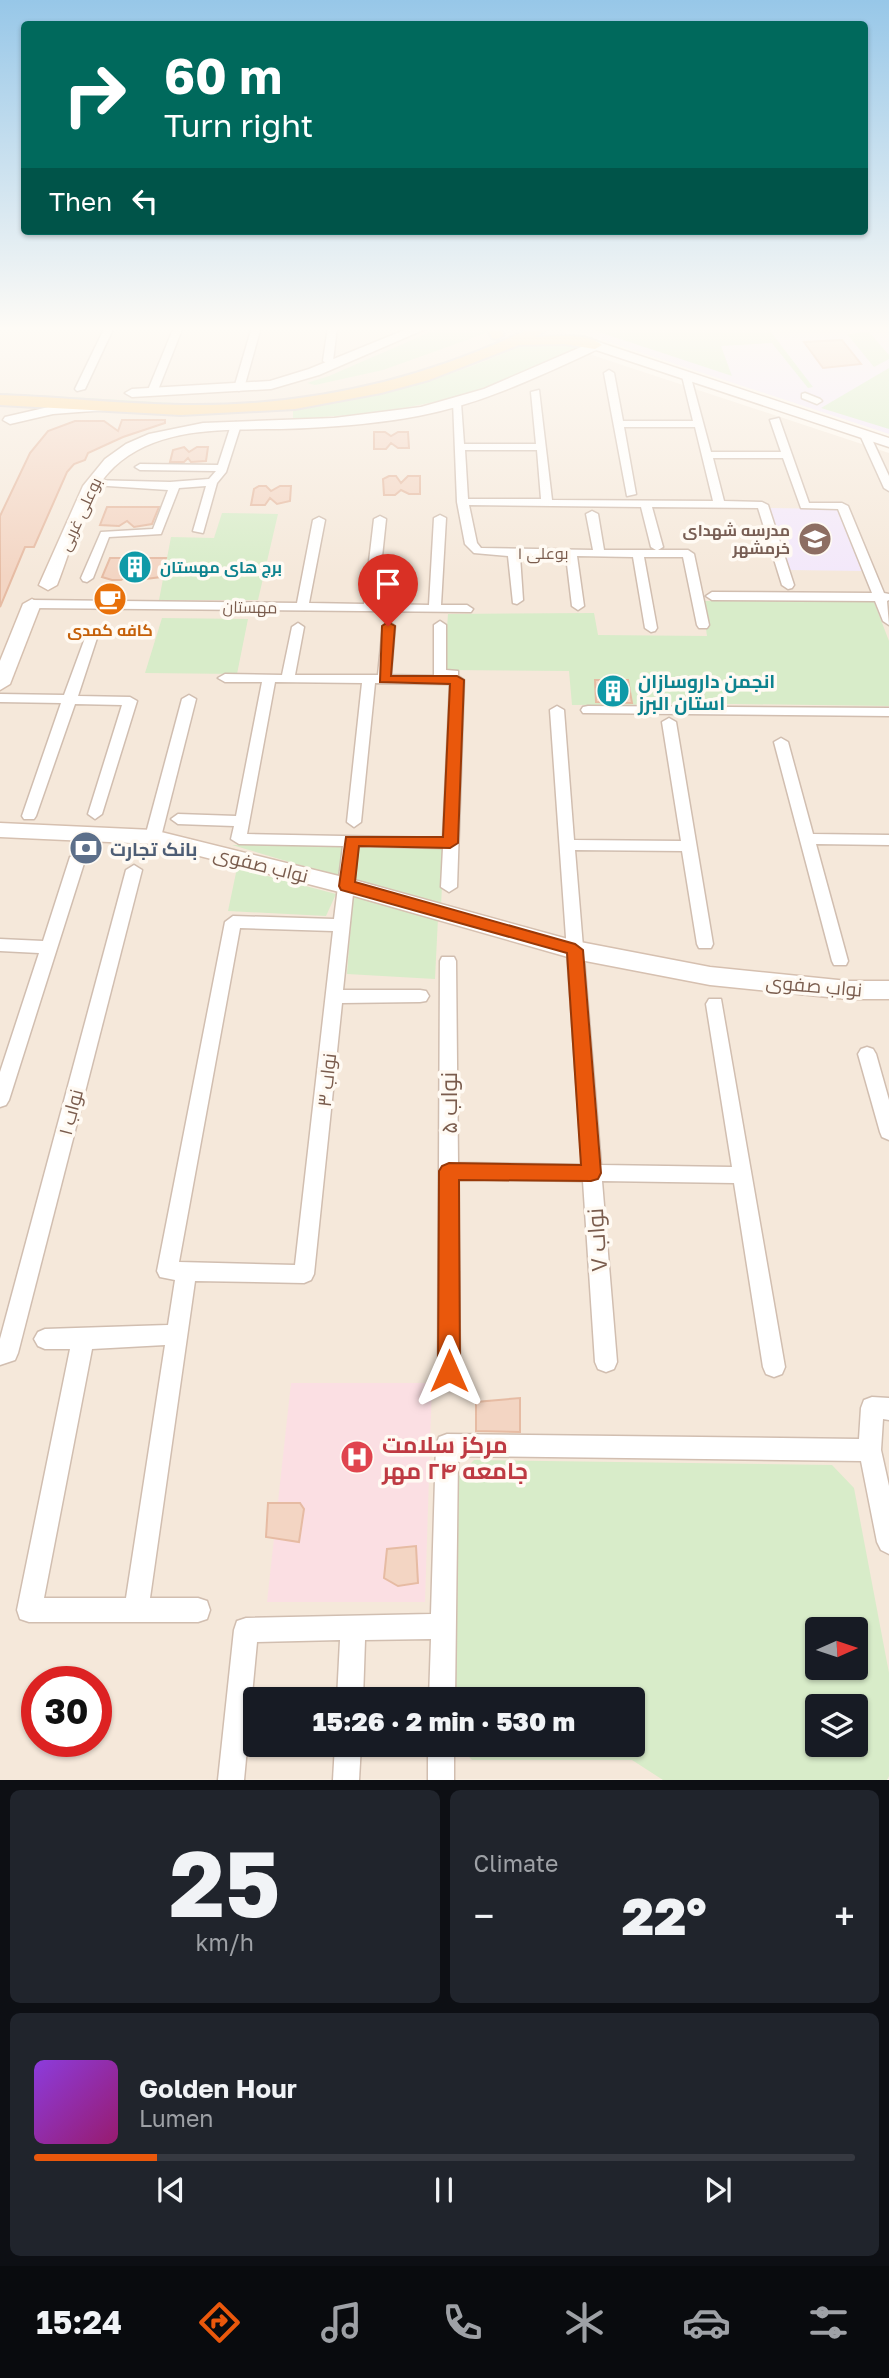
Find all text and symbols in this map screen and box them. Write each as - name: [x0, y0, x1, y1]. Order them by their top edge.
- text: 60 m: [164, 46, 282, 105]
- icon: right: [49, 49, 140, 140]
- text: Turn right: [164, 106, 313, 144]
- icon: left: [126, 182, 164, 220]
- text: Then: [49, 186, 112, 217]
- street label: بوعلی غربی: [54, 474, 107, 554]
- place label: مدرسه شهدای خرمشهر: [682, 520, 790, 558]
- school or university icon: مدرسه شهدای خرمشهر: [796, 520, 834, 558]
- street label: بوعلی ۱: [517, 543, 569, 564]
- building icon: برج های مهستان: [116, 548, 154, 586]
- pin: [358, 554, 418, 626]
- place label: برج های مهستان: [160, 557, 282, 578]
- icon: arrive: [369, 565, 407, 603]
- cafe icon: کافه کمدی: [91, 580, 129, 618]
- street label: مهستان: [222, 597, 278, 618]
- place label: کافه کمدی: [67, 620, 153, 640]
- place label: انجمن داروسازان استان البرز: [637, 669, 775, 716]
- building icon: انجمن داروسازان استان البرز: [594, 672, 632, 710]
- bank icon: بانک تجارت: [67, 829, 105, 867]
- place label: بانک تجارت: [110, 837, 197, 861]
- street label: نواب صفوی: [211, 841, 311, 888]
- street label: نواب صفوی: [765, 969, 863, 1002]
- street label: نواب ۳: [312, 1052, 341, 1108]
- street label: نواب ۵: [434, 1072, 462, 1134]
- street label: نواب ۱: [53, 1086, 88, 1138]
- street label: نواب ۷: [580, 1207, 612, 1273]
- position arrow: [412, 1334, 486, 1408]
- place label: مرکز سلامت جامعه ۲۴ مهر: [381, 1430, 528, 1485]
- hospital icon: مرکز سلامت جامعه ۲۴ مهر: [338, 1438, 376, 1476]
- north arrow: [805, 1617, 868, 1680]
- map controls: [805, 1617, 868, 1757]
- speed limit sign: 30: [21, 1666, 112, 1757]
- button: layers: [805, 1694, 868, 1757]
- text: 15:26 · 2 min · 530 m: [313, 1706, 575, 1737]
- text: 25: [169, 1828, 280, 1937]
- text: Climate: [474, 1849, 558, 1877]
- text: 22°: [622, 1884, 707, 1946]
- text: −: [474, 1893, 494, 1938]
- text: +: [834, 1893, 855, 1938]
- text: km/h: [195, 1928, 254, 1956]
- text: Golden Hour: [139, 2073, 297, 2104]
- text: Lumen: [139, 2104, 213, 2132]
- icon: previous: [152, 2171, 190, 2209]
- icon: pause: [425, 2171, 463, 2209]
- icon: next: [699, 2171, 737, 2209]
- icon: directions: [195, 2298, 244, 2347]
- icon: music: [317, 2298, 366, 2347]
- icon: phone: [438, 2298, 487, 2347]
- icon: climate: [560, 2298, 609, 2347]
- icon: car: [682, 2298, 731, 2347]
- icon: filters: [804, 2298, 853, 2347]
- text: 15:24: [36, 2303, 122, 2341]

